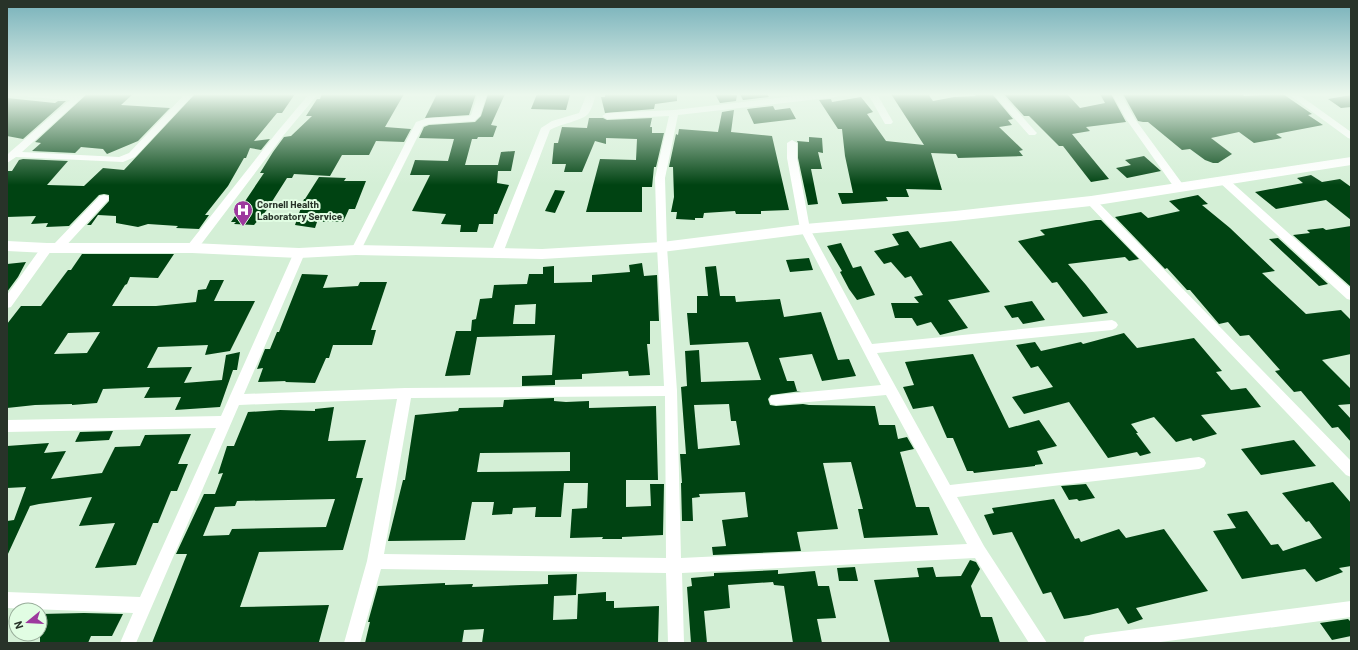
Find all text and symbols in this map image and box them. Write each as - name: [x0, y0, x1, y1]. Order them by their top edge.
- place label: Cornell Health Laboratory Service: [257, 198, 343, 222]
- hospital icon: Cornell Health Laboratory Service: [232, 199, 254, 227]
- north arrow: [8, 602, 48, 642]
- text: N: [11, 620, 25, 631]

